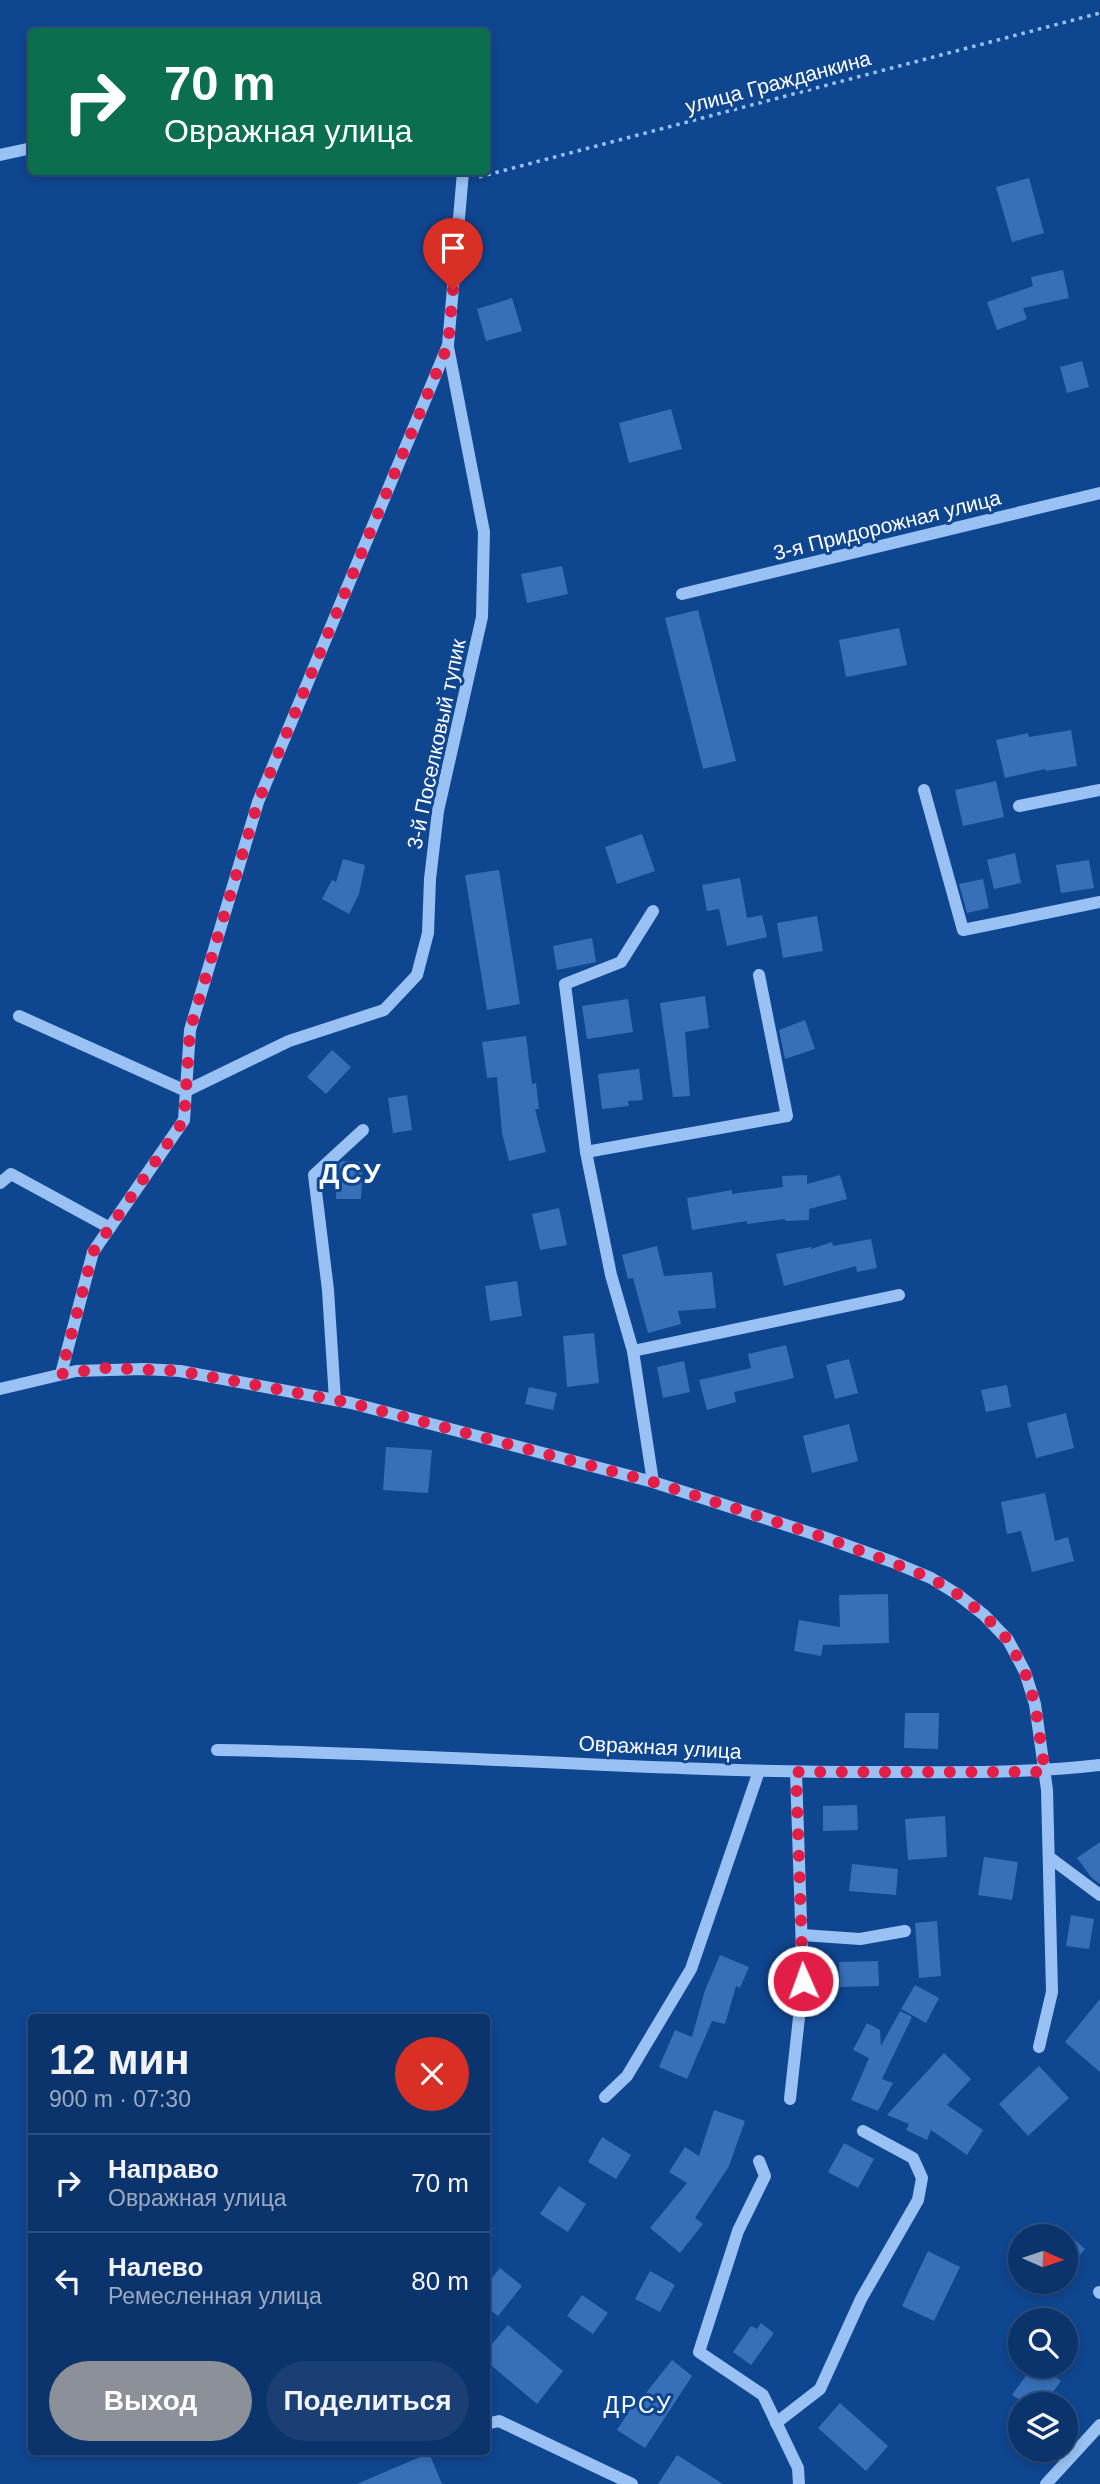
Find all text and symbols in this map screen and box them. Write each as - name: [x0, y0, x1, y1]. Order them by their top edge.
- street label: улица Гражданкина: [683, 46, 873, 118]
- icon: right: [49, 56, 140, 147]
- text: 70 m: [164, 56, 276, 110]
- text: Овражная улица: [164, 113, 413, 149]
- pin: [423, 218, 483, 290]
- icon: arrive: [434, 229, 472, 267]
- street label: 3-я Придорожная улица: [771, 485, 1003, 564]
- street label: 3-й Поселковый тупик: [402, 636, 470, 851]
- district label: ДСУ: [319, 1158, 383, 1189]
- street label: Овражная улица: [578, 1731, 742, 1763]
- position arrow: [766, 1944, 840, 2018]
- text: 12 мин: [49, 2036, 190, 2083]
- button: close: [395, 2037, 469, 2111]
- text: 900 m · 07:30: [49, 2086, 191, 2112]
- text: Направо: [108, 2154, 219, 2184]
- icon: right: [49, 2164, 87, 2202]
- text: 70 m: [411, 2168, 469, 2198]
- text: Овражная улица: [108, 2185, 287, 2211]
- north arrow: [1008, 2224, 1078, 2294]
- map controls: [1008, 2224, 1078, 2462]
- text: Налево: [108, 2252, 203, 2282]
- icon: left: [49, 2262, 87, 2300]
- text: 80 m: [411, 2266, 469, 2296]
- text: Ремесленная улица: [108, 2283, 322, 2309]
- button: search: [1008, 2308, 1078, 2378]
- button: Выход: [49, 2361, 252, 2441]
- button: Поделиться: [266, 2361, 469, 2441]
- district label: ДРСУ: [603, 2392, 673, 2418]
- button: layers: [1008, 2392, 1078, 2462]

